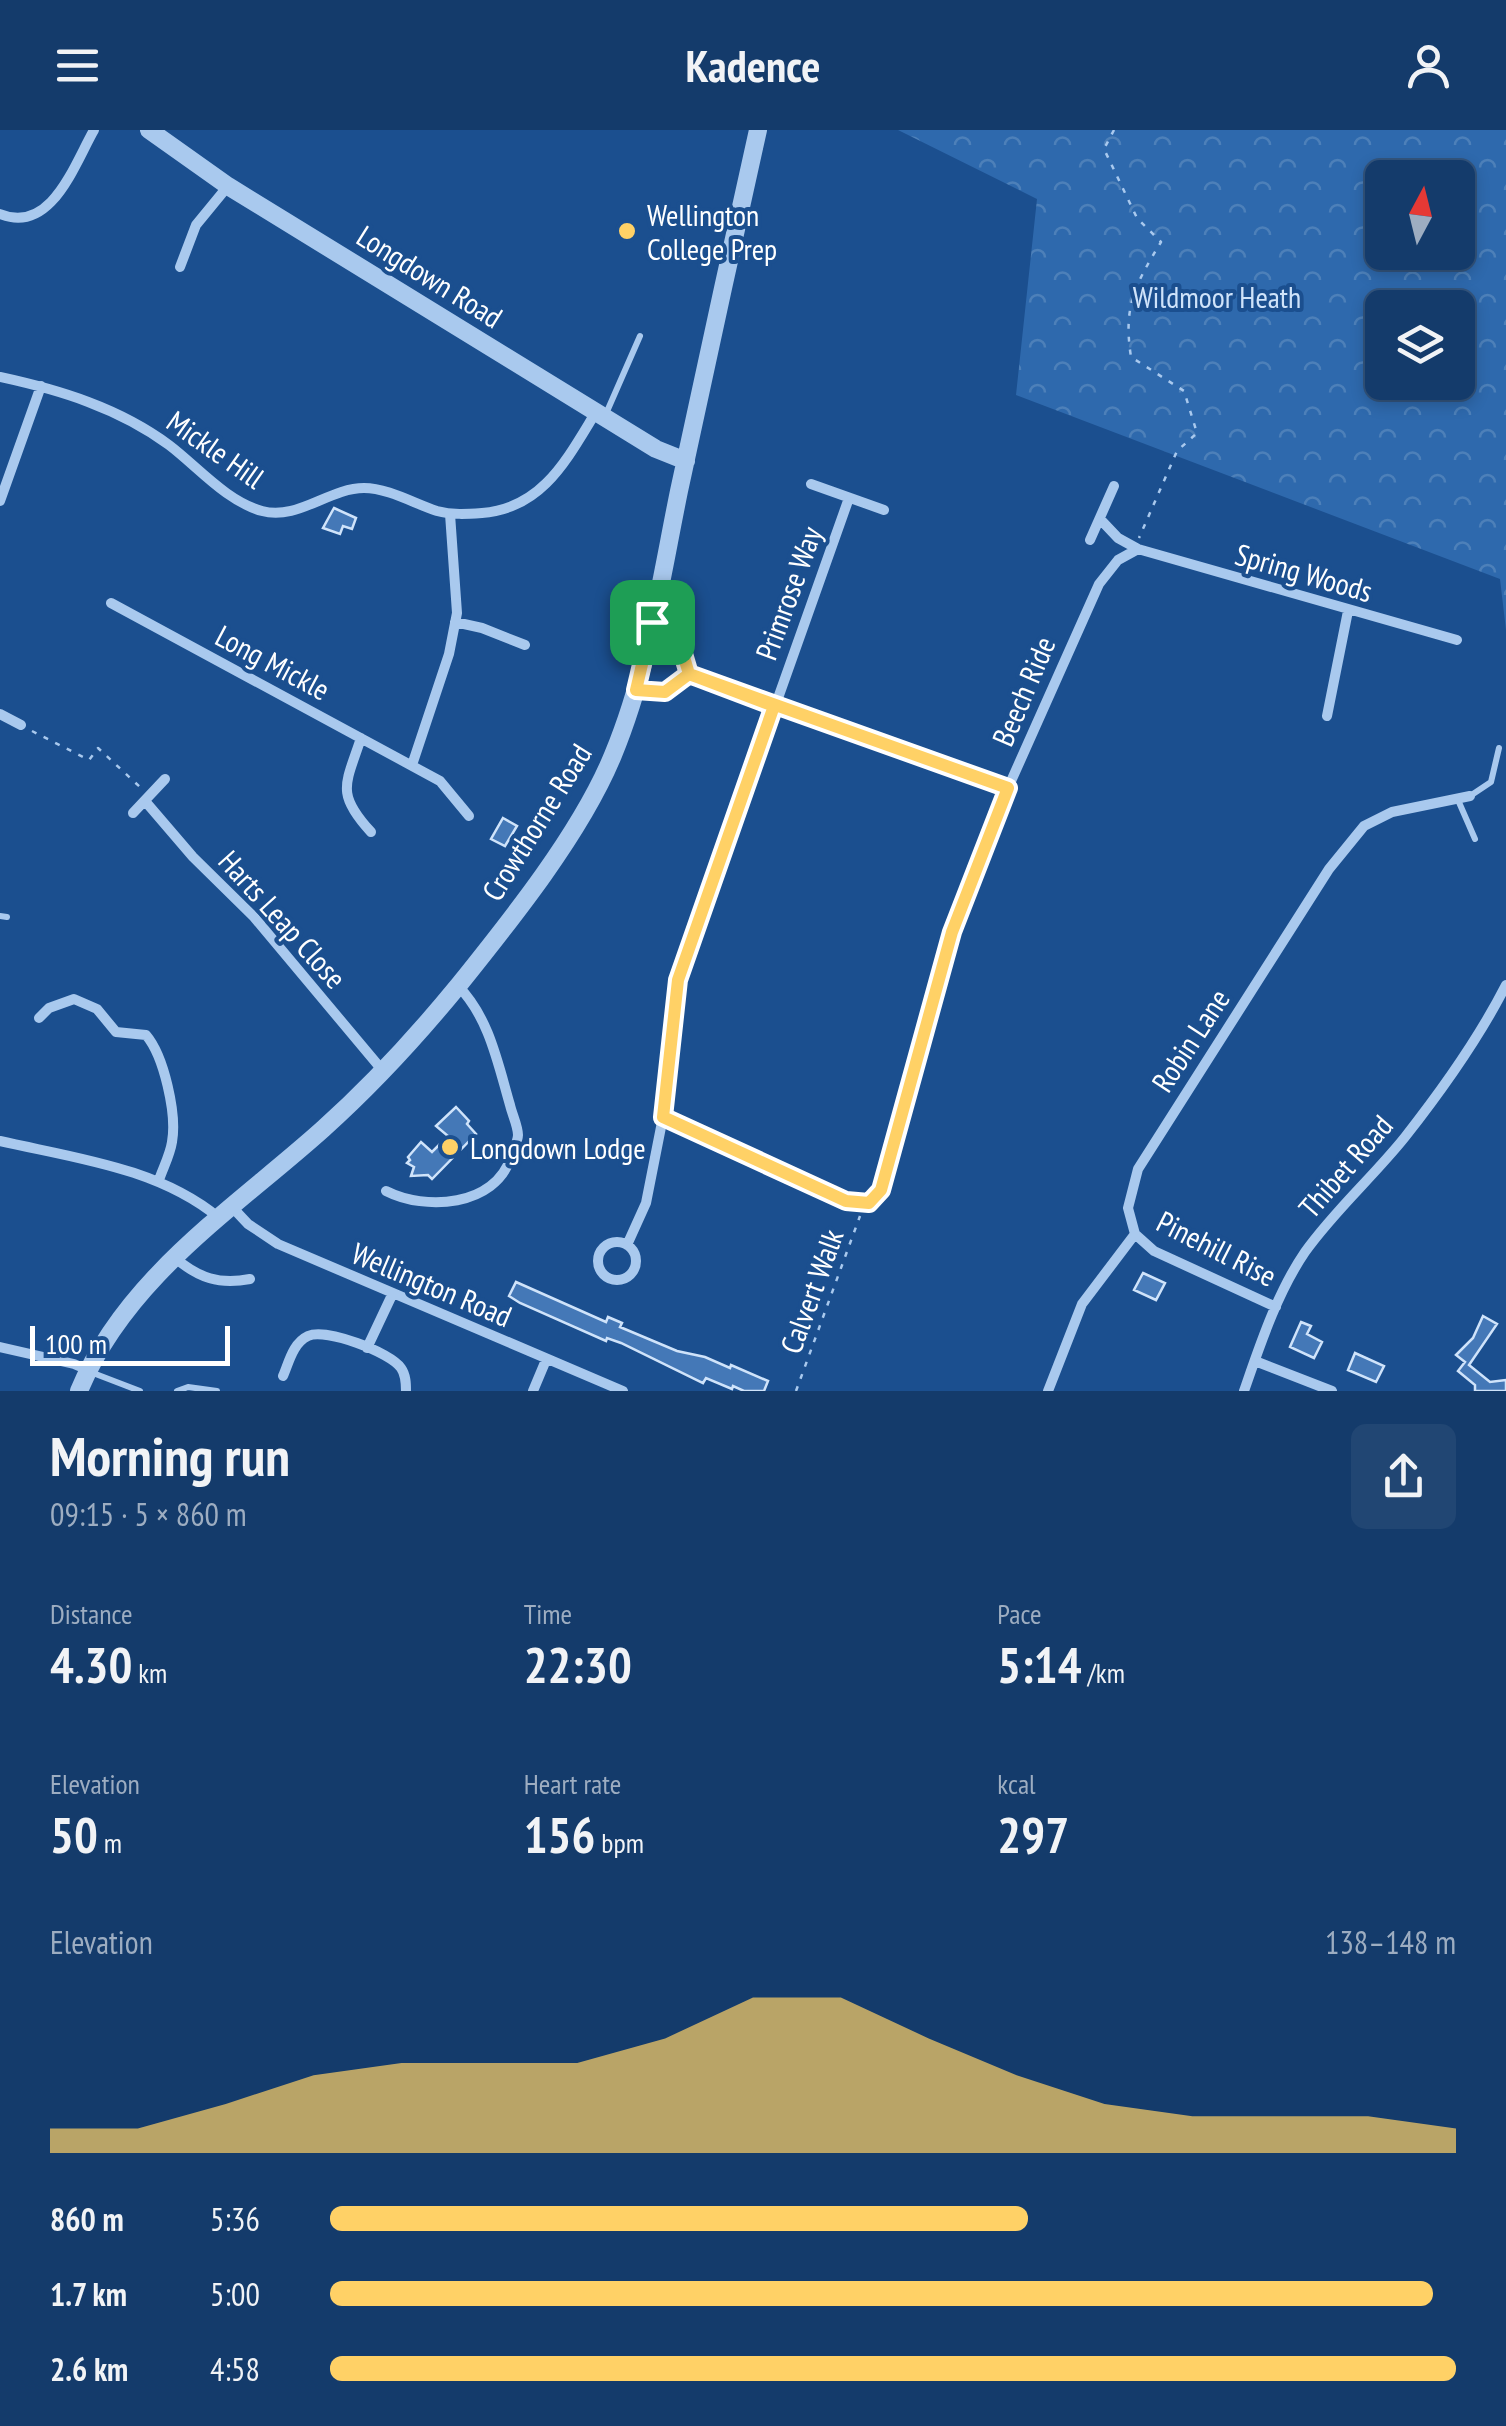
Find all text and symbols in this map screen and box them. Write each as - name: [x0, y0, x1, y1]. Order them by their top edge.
- text: Kadence: [685, 36, 821, 94]
- icon: menu: [50, 38, 105, 93]
- icon: person: [1401, 38, 1456, 93]
- north arrow: [1365, 160, 1475, 270]
- map controls: [1365, 160, 1475, 400]
- place label: Wellington College Prep: [647, 195, 777, 268]
- street label: Longdown Road: [350, 216, 510, 336]
- marker: Wellington College Prep: [616, 220, 638, 242]
- park label: Wildmoor Heath: [1133, 277, 1301, 316]
- button: layers: [1365, 290, 1475, 400]
- street label: Mickle Hill: [160, 401, 272, 497]
- street label: Primrose Way: [746, 520, 830, 665]
- street label: Spring Woods: [1231, 534, 1377, 610]
- pin: [610, 580, 695, 665]
- icon: arrive: [625, 595, 680, 650]
- street label: Long Mickle: [209, 616, 337, 708]
- street label: Beech Ride: [983, 630, 1063, 752]
- street label: Crowthorne Road: [472, 736, 600, 908]
- street label: Harts Leap Close: [211, 842, 355, 996]
- street label: Robin Lane: [1142, 981, 1238, 1099]
- street label: Thibet Road: [1289, 1106, 1401, 1226]
- place label: Longdown Lodge: [470, 1128, 646, 1167]
- marker: Longdown Lodge: [439, 1136, 461, 1158]
- street label: Pinehill Rise: [1151, 1201, 1283, 1295]
- street label: Calvert Walk: [771, 1223, 852, 1358]
- street label: Wellington Road: [346, 1233, 518, 1335]
- scale bar: [30, 1321, 230, 1366]
- text: 100 m: [45, 1325, 107, 1362]
- text: Morning run: [50, 1420, 290, 1491]
- button: share: [1351, 1424, 1456, 1529]
- text: 09:15 · 5 × 860 m: [50, 1493, 247, 1535]
- text: Distance: [50, 1595, 133, 1632]
- text: Time: [524, 1595, 572, 1632]
- text: Pace: [997, 1595, 1041, 1632]
- text: 4.30: [50, 1632, 132, 1697]
- text: 22:30: [524, 1632, 632, 1697]
- text: 5:14: [997, 1632, 1082, 1697]
- text: km: [132, 1654, 167, 1691]
- text: /km: [1082, 1654, 1125, 1691]
- text: Elevation: [50, 1765, 140, 1802]
- text: Heart rate: [524, 1765, 621, 1802]
- text: kcal: [997, 1765, 1036, 1802]
- text: 50: [50, 1802, 98, 1867]
- text: 156: [524, 1802, 595, 1867]
- text: 297: [997, 1802, 1069, 1867]
- text: m: [98, 1824, 122, 1861]
- text: bpm: [595, 1824, 644, 1861]
- text: Elevation: [50, 1921, 153, 1963]
- text: 138–148 m: [1325, 1921, 1456, 1963]
- text: 860 m: [50, 2198, 124, 2240]
- text: 5:36: [210, 2198, 260, 2240]
- text: 1.7 km: [50, 2273, 127, 2315]
- text: 5:00: [210, 2273, 260, 2315]
- text: 2.6 km: [50, 2348, 128, 2390]
- text: 4:58: [210, 2348, 260, 2390]

